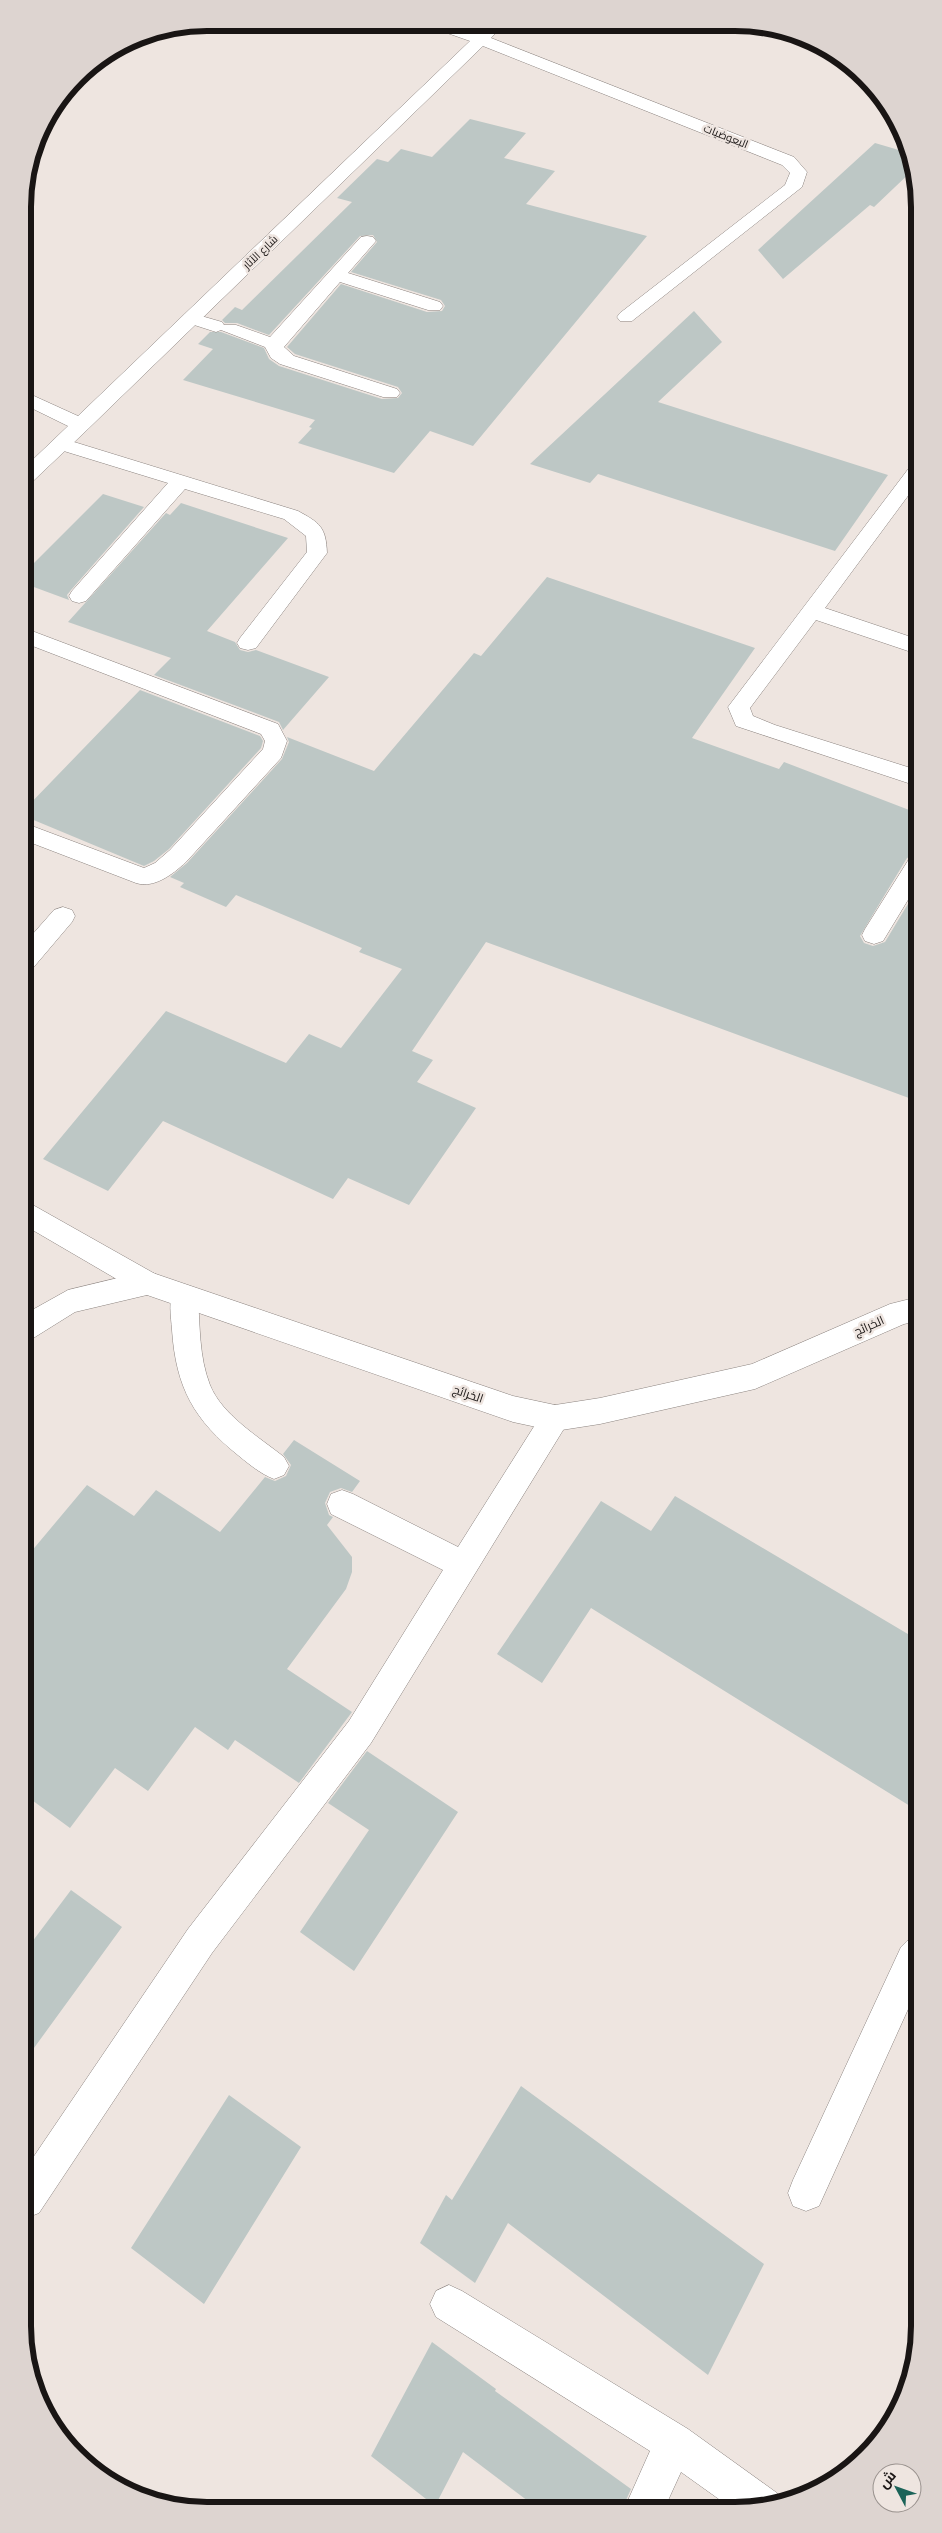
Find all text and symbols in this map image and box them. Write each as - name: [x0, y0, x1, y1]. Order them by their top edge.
- street label: البعوضيات: [702, 122, 750, 151]
- street label: شارع الآثار: [240, 233, 281, 273]
- street label: الخرائج: [852, 1313, 887, 1340]
- street label: الخرائج: [451, 1382, 485, 1407]
- north arrow: [872, 2463, 922, 2513]
- text: ش: [875, 2467, 900, 2492]

